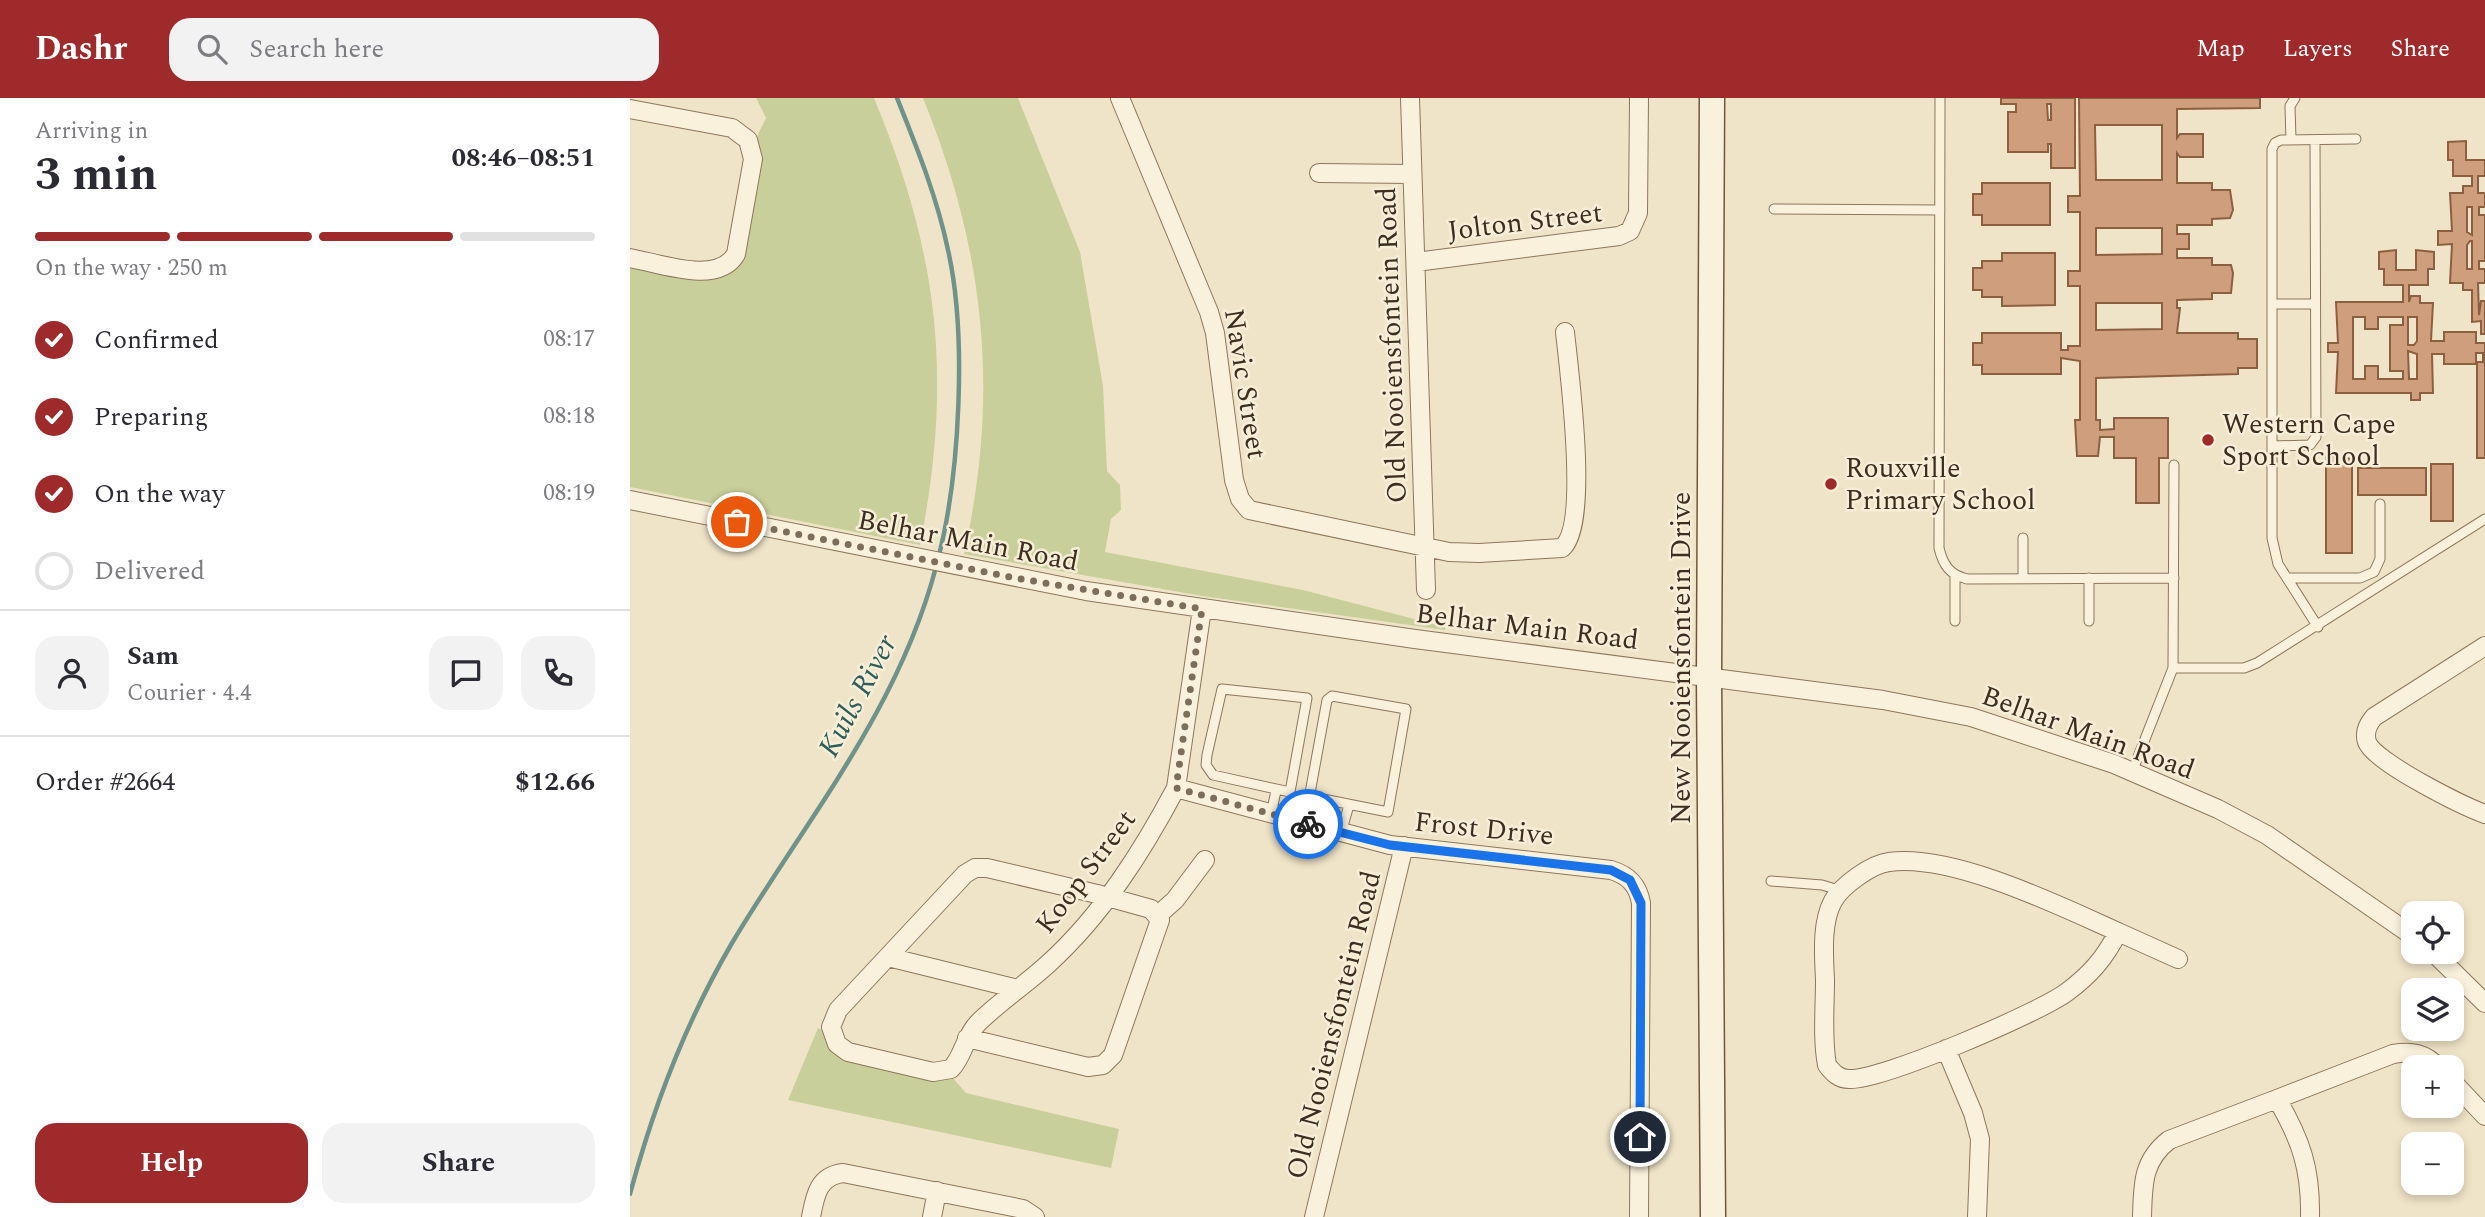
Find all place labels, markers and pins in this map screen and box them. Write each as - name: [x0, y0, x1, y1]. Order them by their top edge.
- place label: Western Cape Sport School: [2222, 403, 2396, 478]
- marker: Western Cape Sport School: [2200, 432, 2216, 448]
- place label: Rouxville Primary School: [1845, 447, 2035, 522]
- marker: Rouxville Primary School: [1823, 476, 1839, 492]
- pin: [707, 492, 767, 552]
- pin: [1610, 1107, 1670, 1167]

